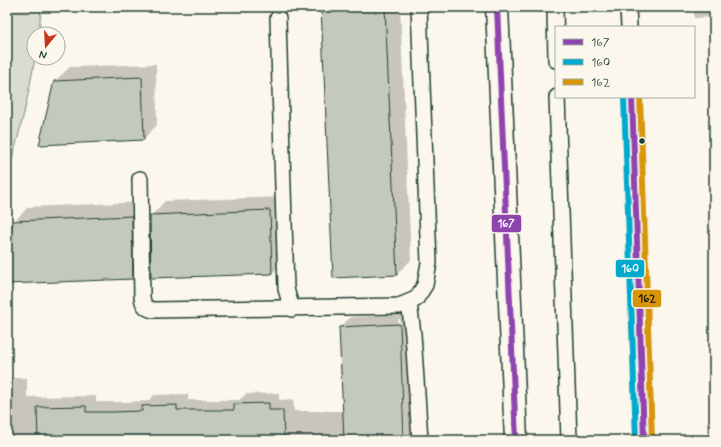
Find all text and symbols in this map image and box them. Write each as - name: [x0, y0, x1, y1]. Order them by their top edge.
- north arrow: [26, 26, 66, 66]
- legend: [555, 26, 695, 98]
- text: 167: [591, 35, 610, 51]
- text: N: [38, 47, 49, 62]
- text: 160: [591, 55, 610, 71]
- text: 162: [591, 75, 610, 91]
- unlabelled marker: [637, 136, 647, 146]
- line badge: 167: [491, 214, 522, 233]
- text: 167: [497, 217, 515, 231]
- line badge: 160: [615, 259, 645, 278]
- text: 160: [621, 262, 639, 276]
- line badge: 162: [632, 289, 662, 308]
- text: 162: [638, 292, 656, 306]

